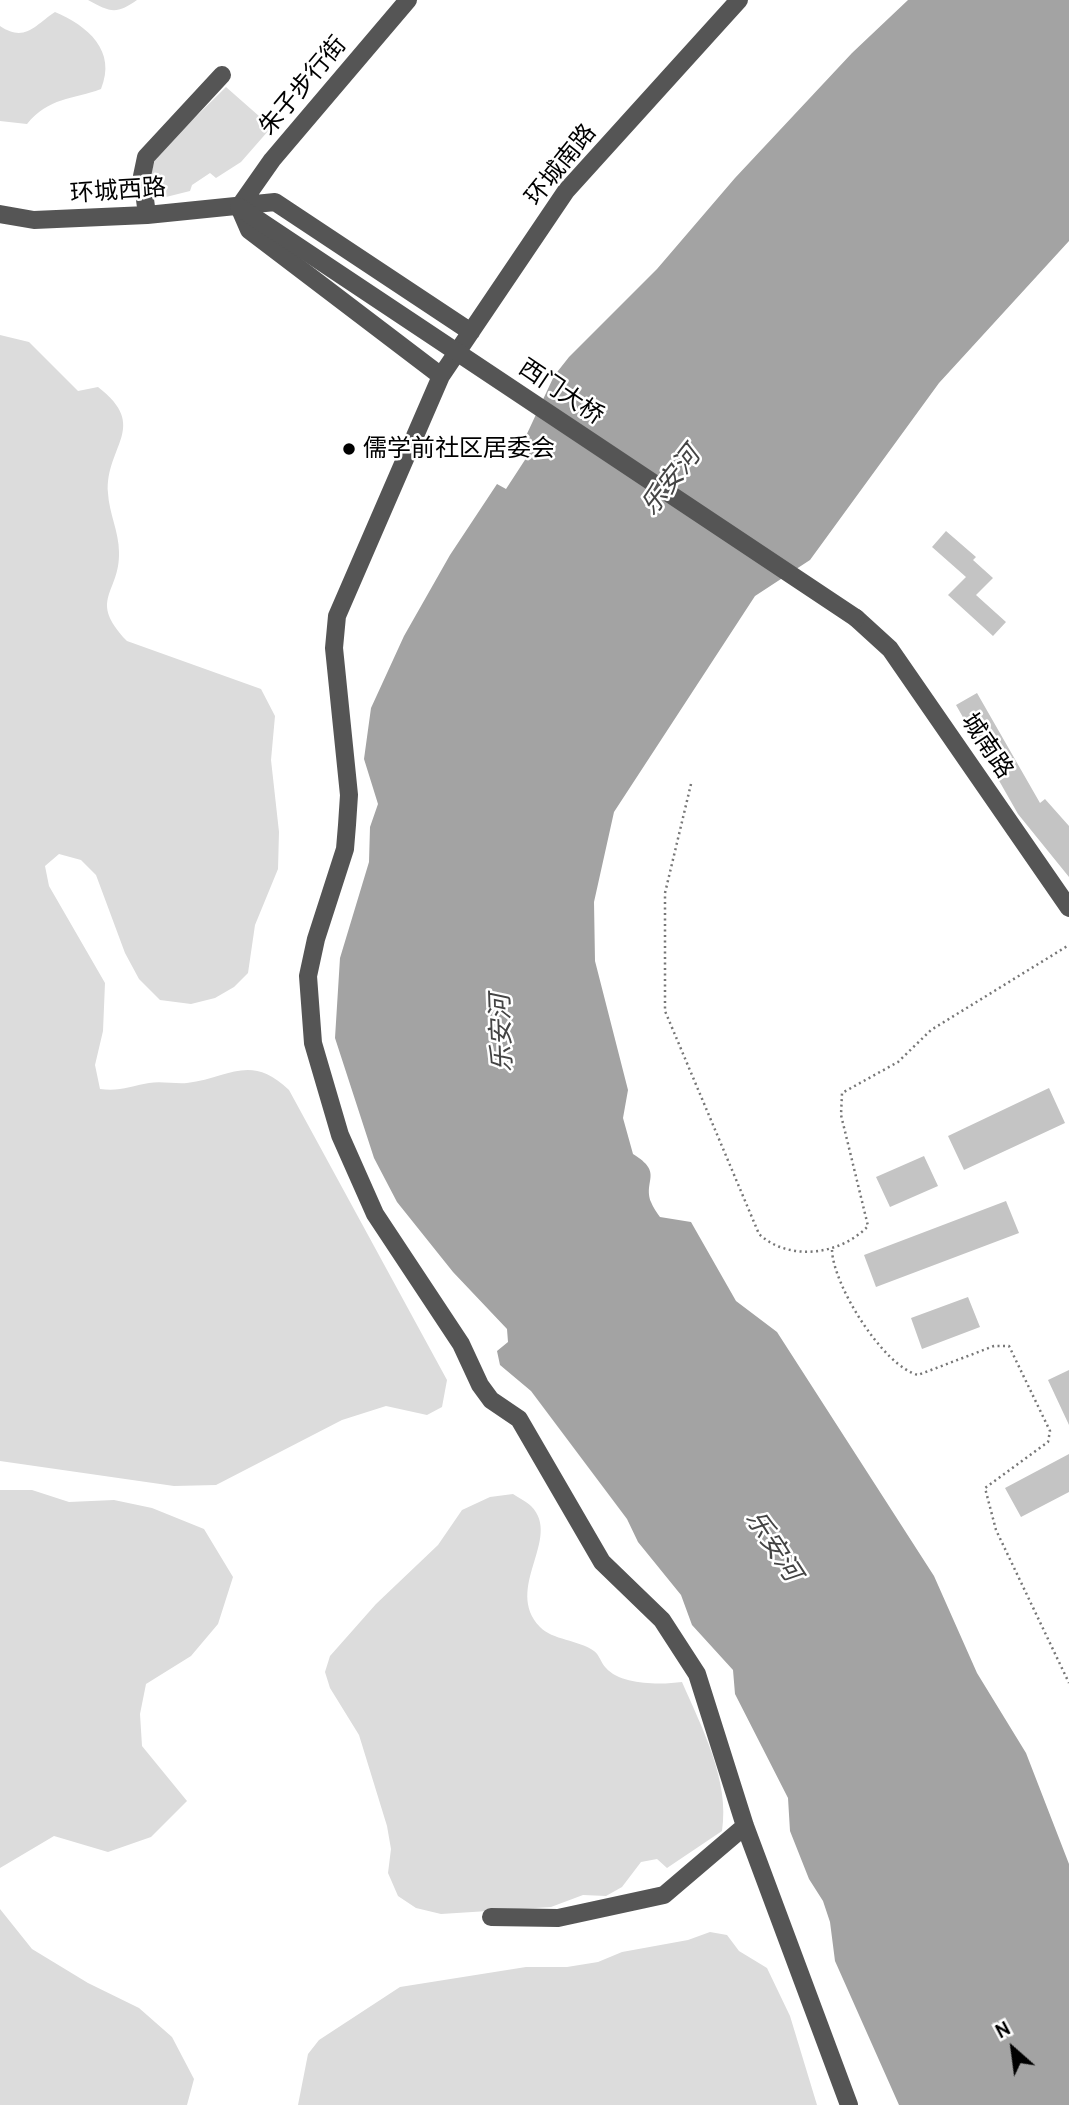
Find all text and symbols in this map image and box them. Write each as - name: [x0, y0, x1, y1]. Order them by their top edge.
- street label: 朱子步行街: [253, 31, 353, 141]
- street label: 环城南路: [520, 119, 602, 211]
- street label: 环城西路: [69, 173, 167, 209]
- street label: 西门大桥: [513, 353, 609, 431]
- place label: 儒学前社区居委会: [363, 435, 555, 463]
- marker: 儒学前社区居委会: [341, 441, 357, 457]
- water label: 乐安河: [635, 441, 707, 521]
- street label: 城南路: [955, 708, 1019, 784]
- water label: 乐安河: [485, 993, 519, 1073]
- water label: 乐安河: [739, 1505, 807, 1587]
- north arrow: [978, 2014, 1048, 2084]
- text: N: [992, 2017, 1014, 2043]

